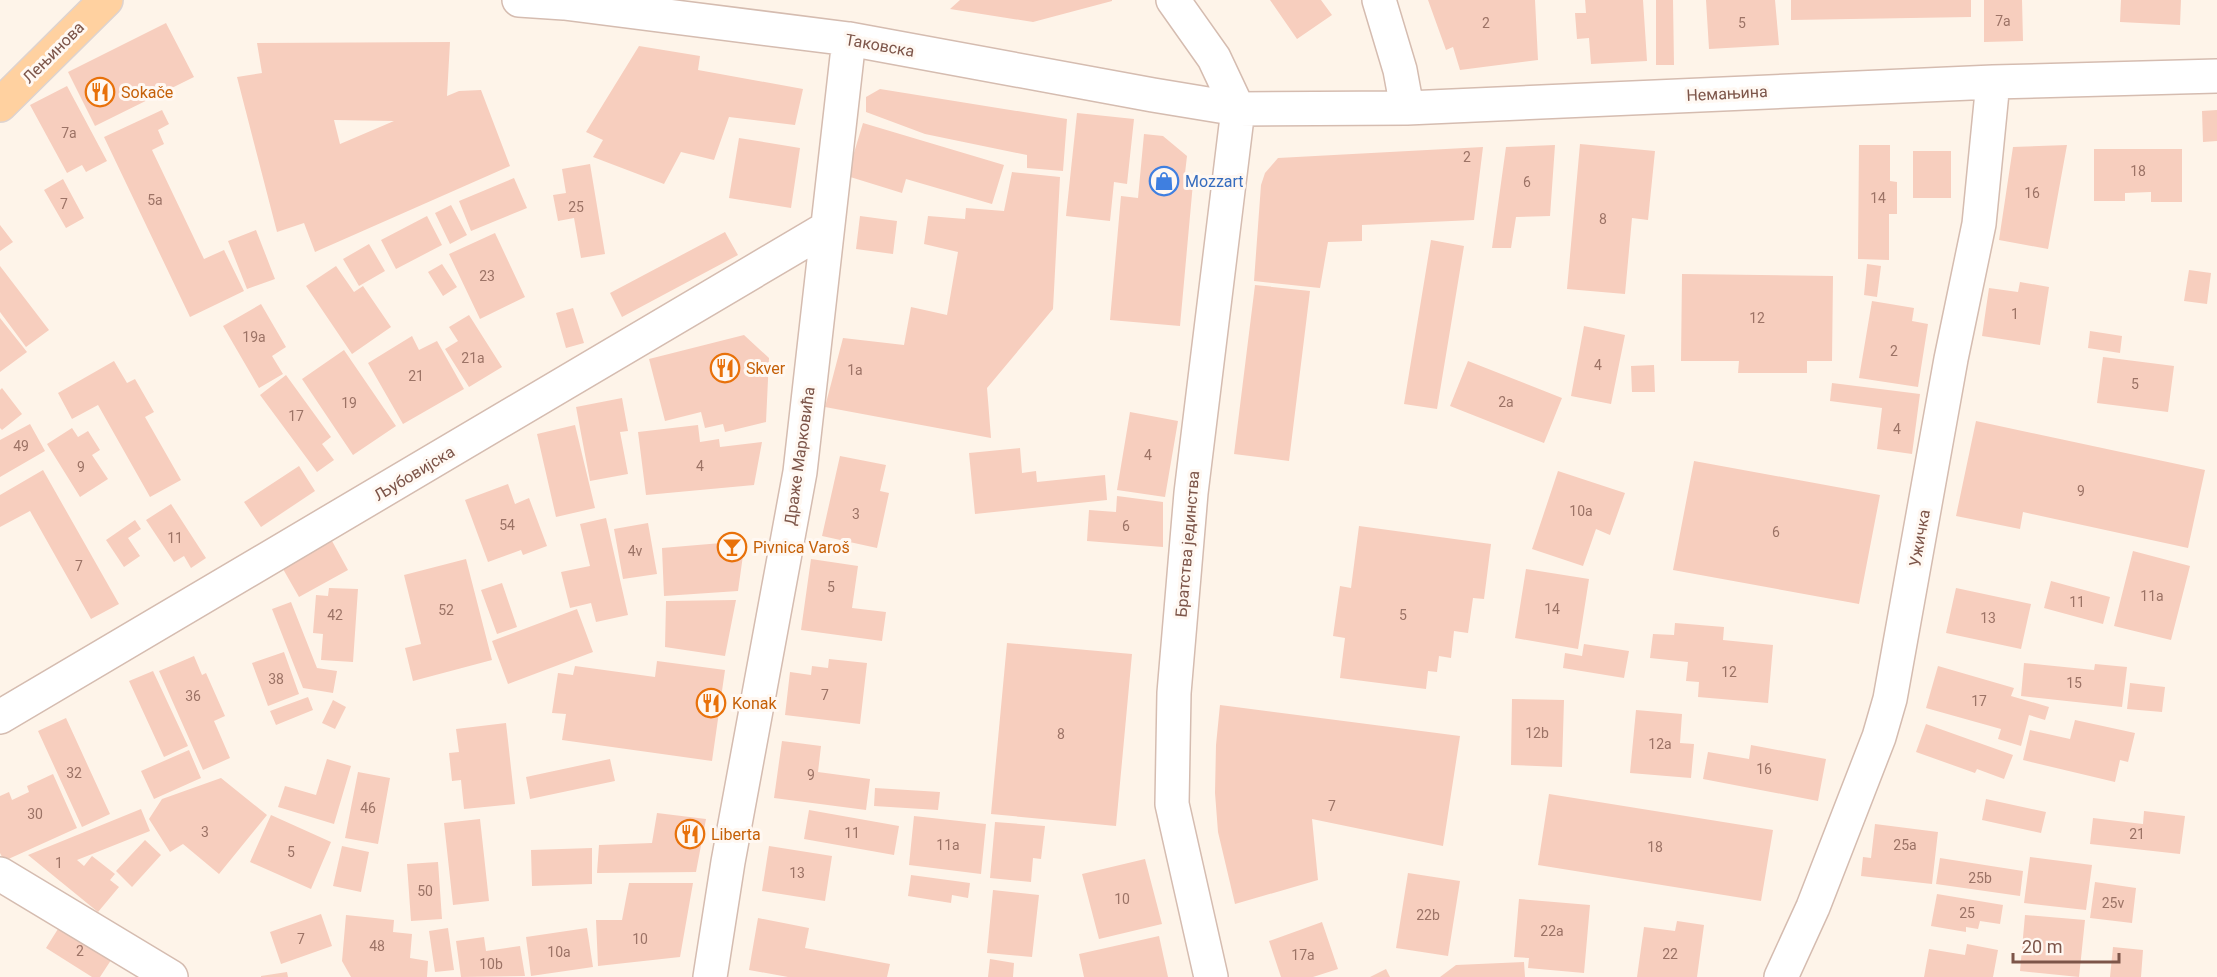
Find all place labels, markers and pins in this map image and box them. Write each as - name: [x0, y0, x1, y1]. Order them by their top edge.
- restaurant icon: Sokače: [84, 76, 116, 108]
- place label: Sokače: [121, 83, 173, 102]
- shop icon: Mozzart: [1148, 165, 1180, 197]
- place label: Mozzart: [1185, 172, 1244, 191]
- restaurant icon: Skver: [709, 352, 741, 384]
- place label: Skver: [746, 359, 786, 378]
- bar icon: Pivnica Varoš: [716, 531, 748, 563]
- place label: Pivnica Varoš: [753, 538, 850, 557]
- restaurant icon: Konak: [695, 687, 727, 719]
- place label: Konak: [732, 694, 777, 713]
- restaurant icon: Liberta: [674, 818, 706, 850]
- place label: Liberta: [711, 825, 761, 844]

